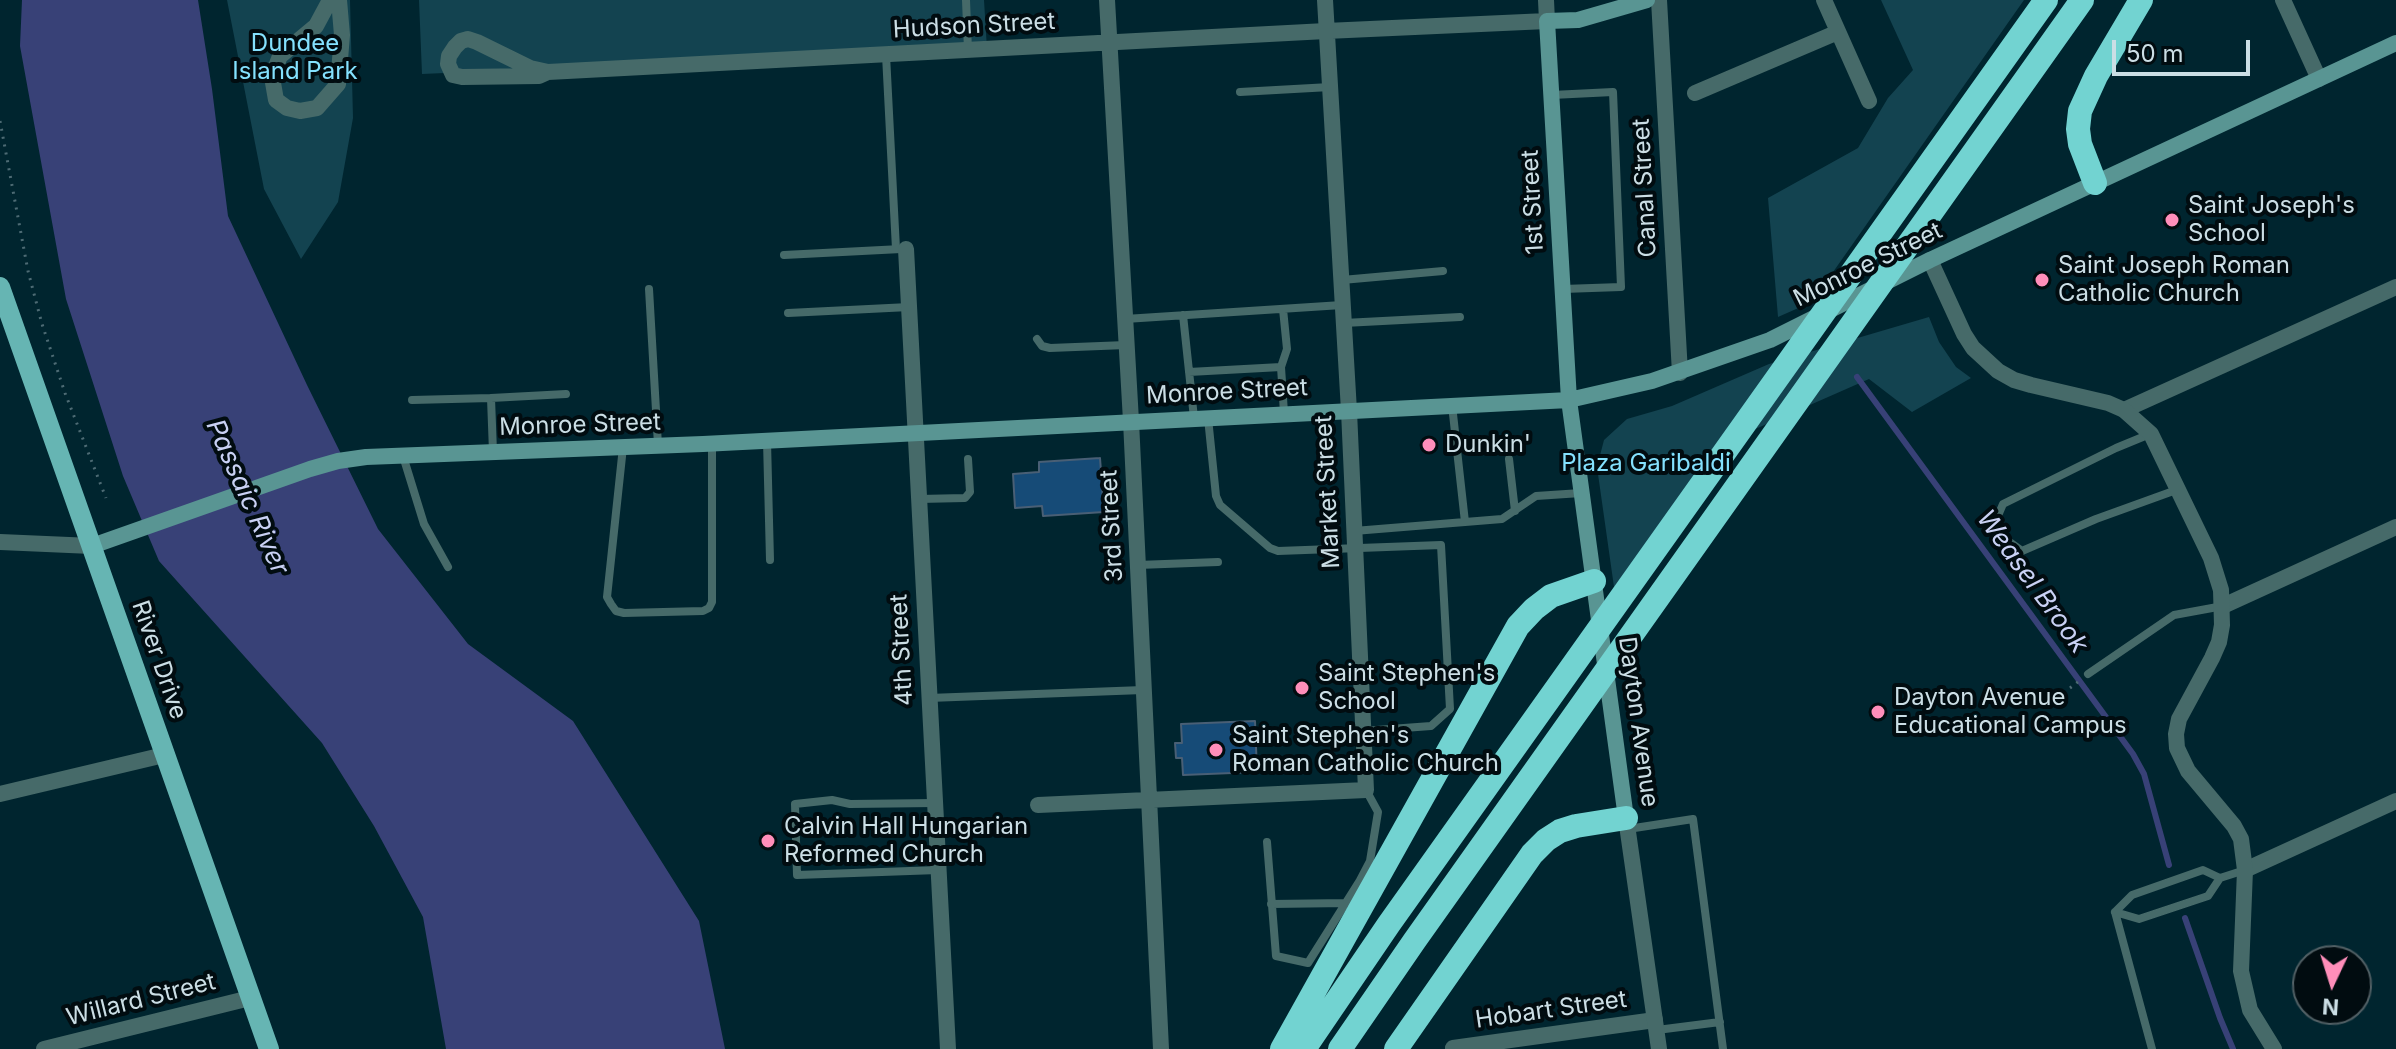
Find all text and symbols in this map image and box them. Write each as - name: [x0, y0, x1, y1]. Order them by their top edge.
- street label: Hudson Street: [892, 7, 1056, 45]
- scale bar: [2116, 24, 2254, 74]
- park label: Dundee Island Park: [232, 30, 358, 86]
- text: 50 m: [2126, 39, 2184, 68]
- street label: Canal Street: [1627, 118, 1663, 258]
- street label: 1st Street: [1516, 149, 1550, 255]
- place label: Saint Joseph's School: [2188, 192, 2355, 248]
- marker: Saint Joseph's School: [2163, 211, 2181, 229]
- street label: Monroe Street: [1789, 217, 1947, 313]
- place label: Saint Joseph Roman Catholic Church: [2058, 252, 2290, 308]
- marker: Saint Joseph Roman Catholic Church: [2033, 271, 2051, 289]
- street label: Monroe Street: [1145, 373, 1309, 411]
- street label: Monroe Street: [499, 408, 661, 442]
- water label: Passaic River: [199, 415, 295, 579]
- street label: Market Street: [1310, 415, 1346, 569]
- place label: Dunkin': [1445, 431, 1531, 459]
- marker: Dunkin': [1420, 436, 1438, 454]
- park label: Plaza Garibaldi: [1561, 450, 1731, 478]
- street label: 3rd Street: [1095, 469, 1129, 583]
- water label: Weasel Brook: [1970, 504, 2094, 660]
- street label: 4th Street: [885, 593, 919, 707]
- street label: River Drive: [125, 597, 193, 723]
- street label: Dayton Avenue: [1612, 635, 1664, 809]
- place label: Saint Stephen's School: [1318, 660, 1495, 716]
- marker: Saint Stephen's School: [1293, 679, 1311, 697]
- place label: Dayton Avenue Educational Campus: [1894, 684, 2127, 740]
- marker: Dayton Avenue Educational Campus: [1869, 703, 1887, 721]
- place label: Saint Stephen's Roman Catholic Church: [1232, 722, 1499, 778]
- marker: Saint Stephen's Roman Catholic Church: [1207, 741, 1225, 759]
- place label: Calvin Hall Hungarian Reformed Church: [784, 813, 1028, 869]
- marker: Calvin Hall Hungarian Reformed Church: [759, 832, 777, 850]
- north arrow: [2292, 945, 2372, 1025]
- street label: Willard Street: [64, 968, 218, 1032]
- street label: Hobart Street: [1474, 985, 1628, 1035]
- text: N: [2321, 993, 2340, 1021]

